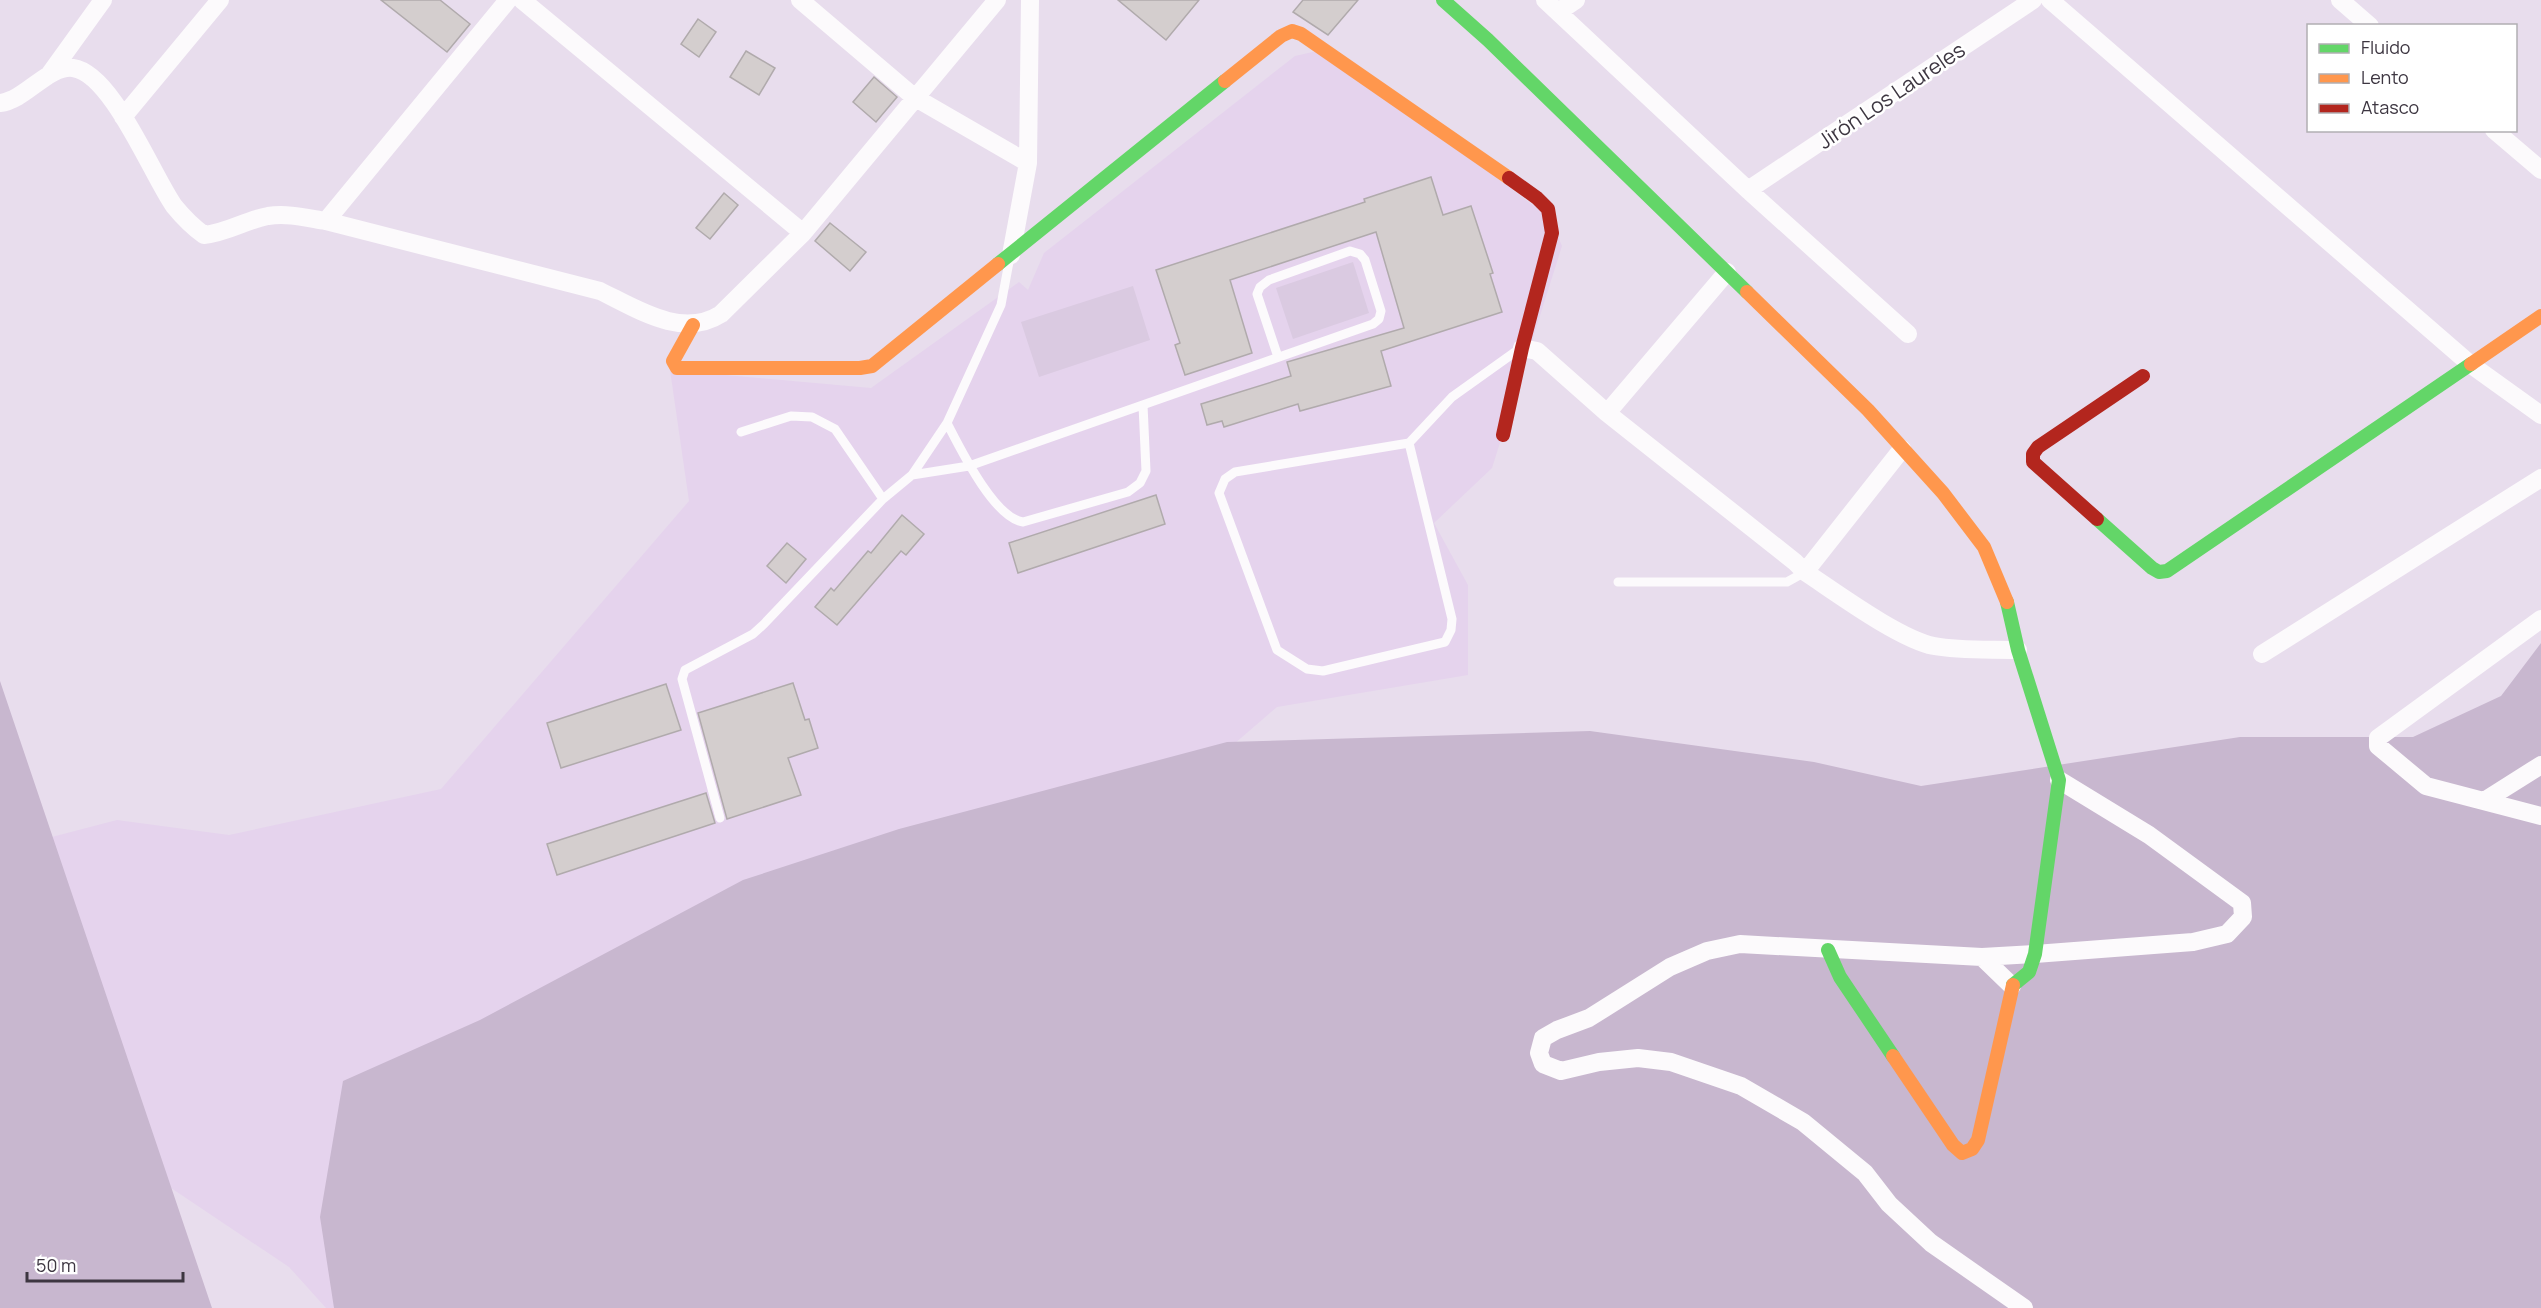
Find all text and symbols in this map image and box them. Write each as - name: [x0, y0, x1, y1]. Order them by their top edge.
- legend: [2307, 24, 2517, 132]
- street label: Jirón Los Laureles: [1812, 35, 1970, 155]
- text: Fluido: [2361, 35, 2410, 59]
- text: Lento: [2361, 65, 2409, 89]
- text: Atasco: [2361, 95, 2419, 119]
- scale bar: [27, 1245, 183, 1283]
- text: 50 m: [36, 1253, 76, 1277]

